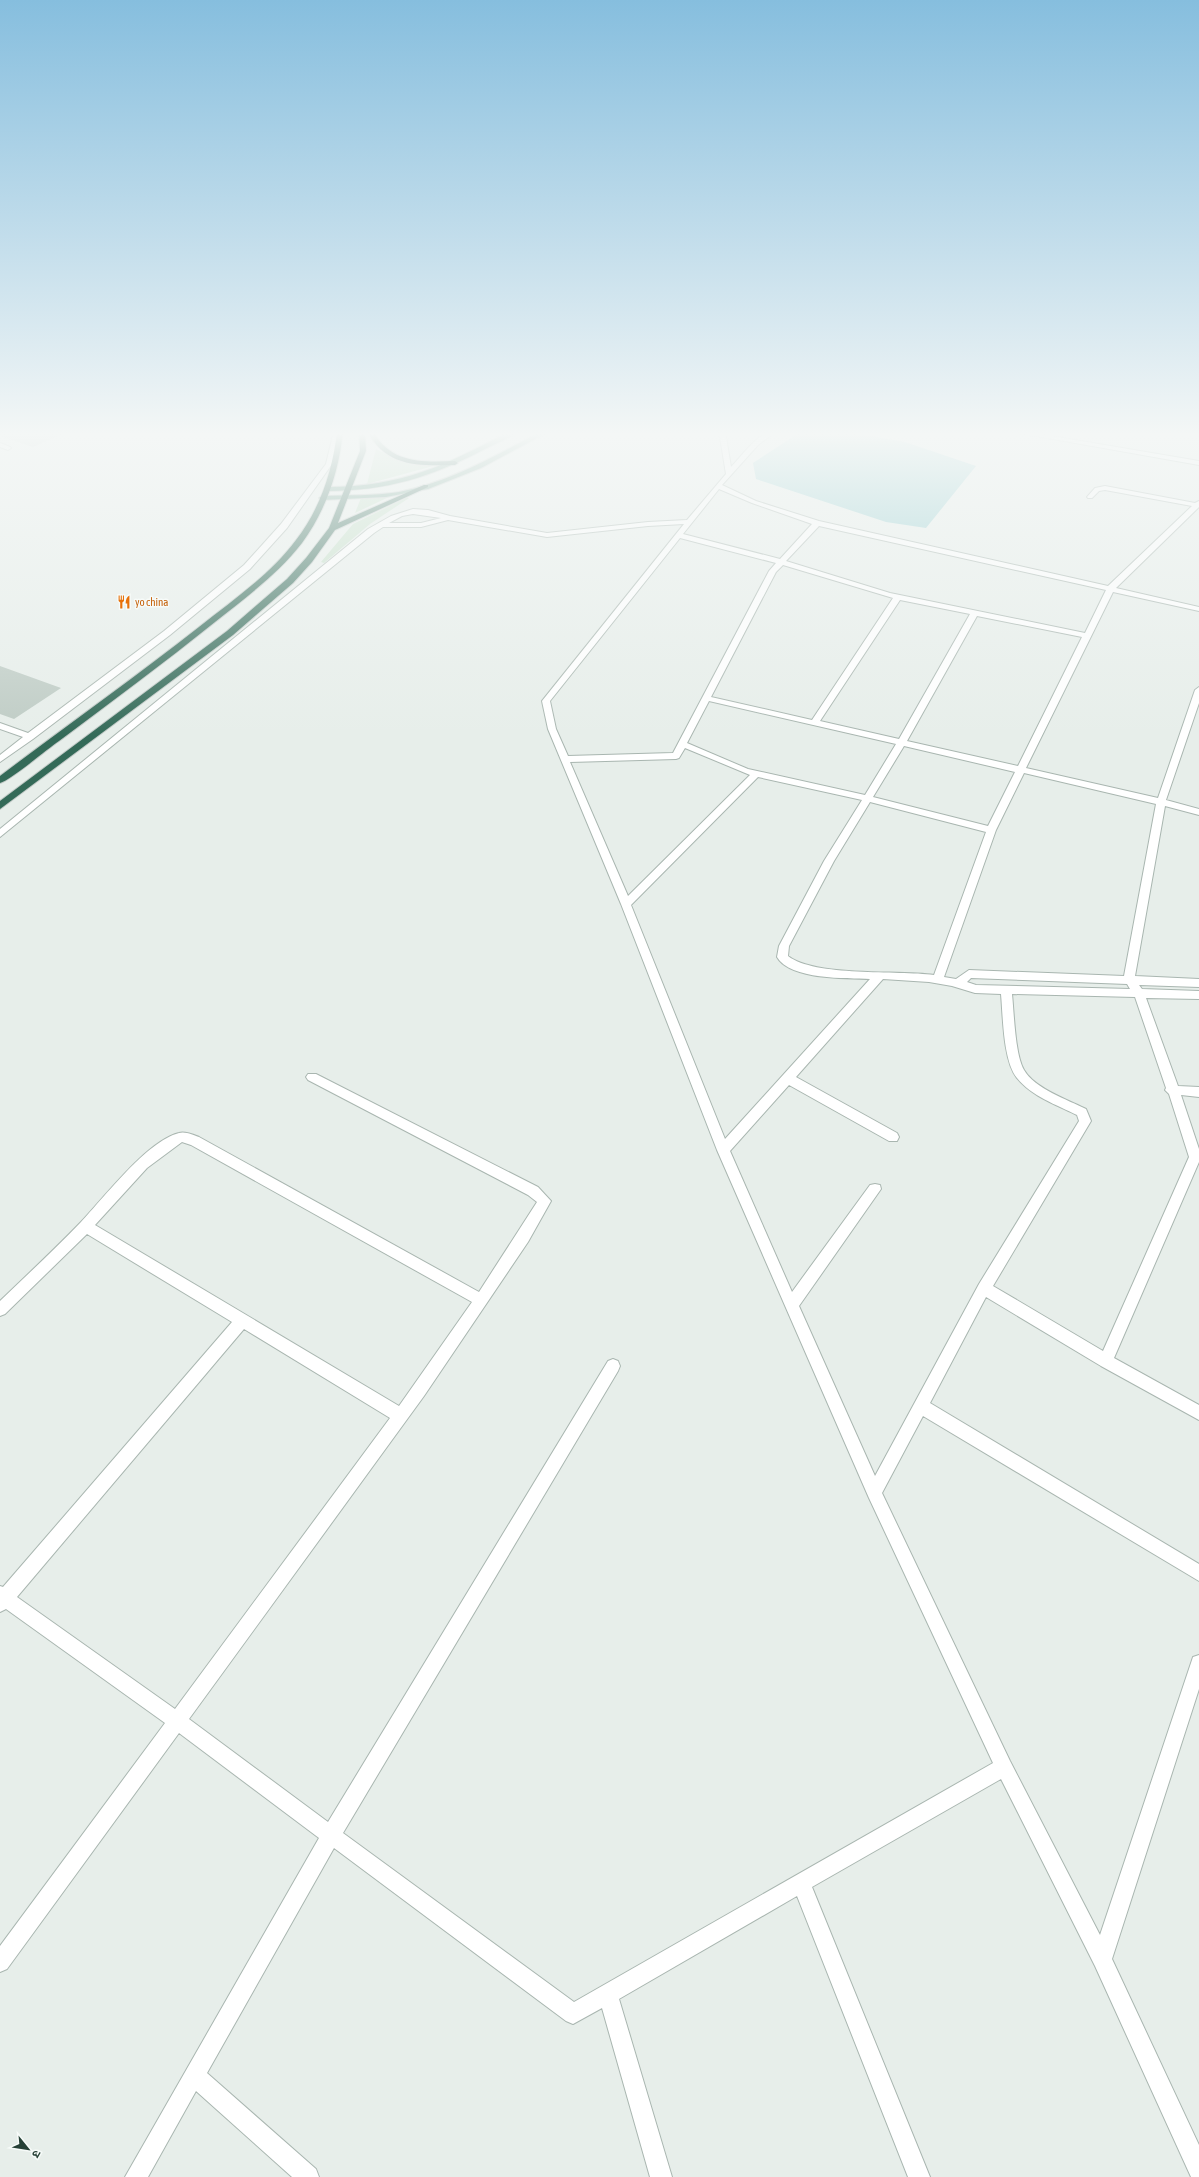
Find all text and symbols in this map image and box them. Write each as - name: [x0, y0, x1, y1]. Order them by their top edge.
- restaurant icon: yo china: [116, 594, 132, 610]
- place label: yo china: [135, 596, 168, 608]
- north arrow: [8, 2129, 48, 2169]
- text: उ: [30, 2148, 43, 2160]

